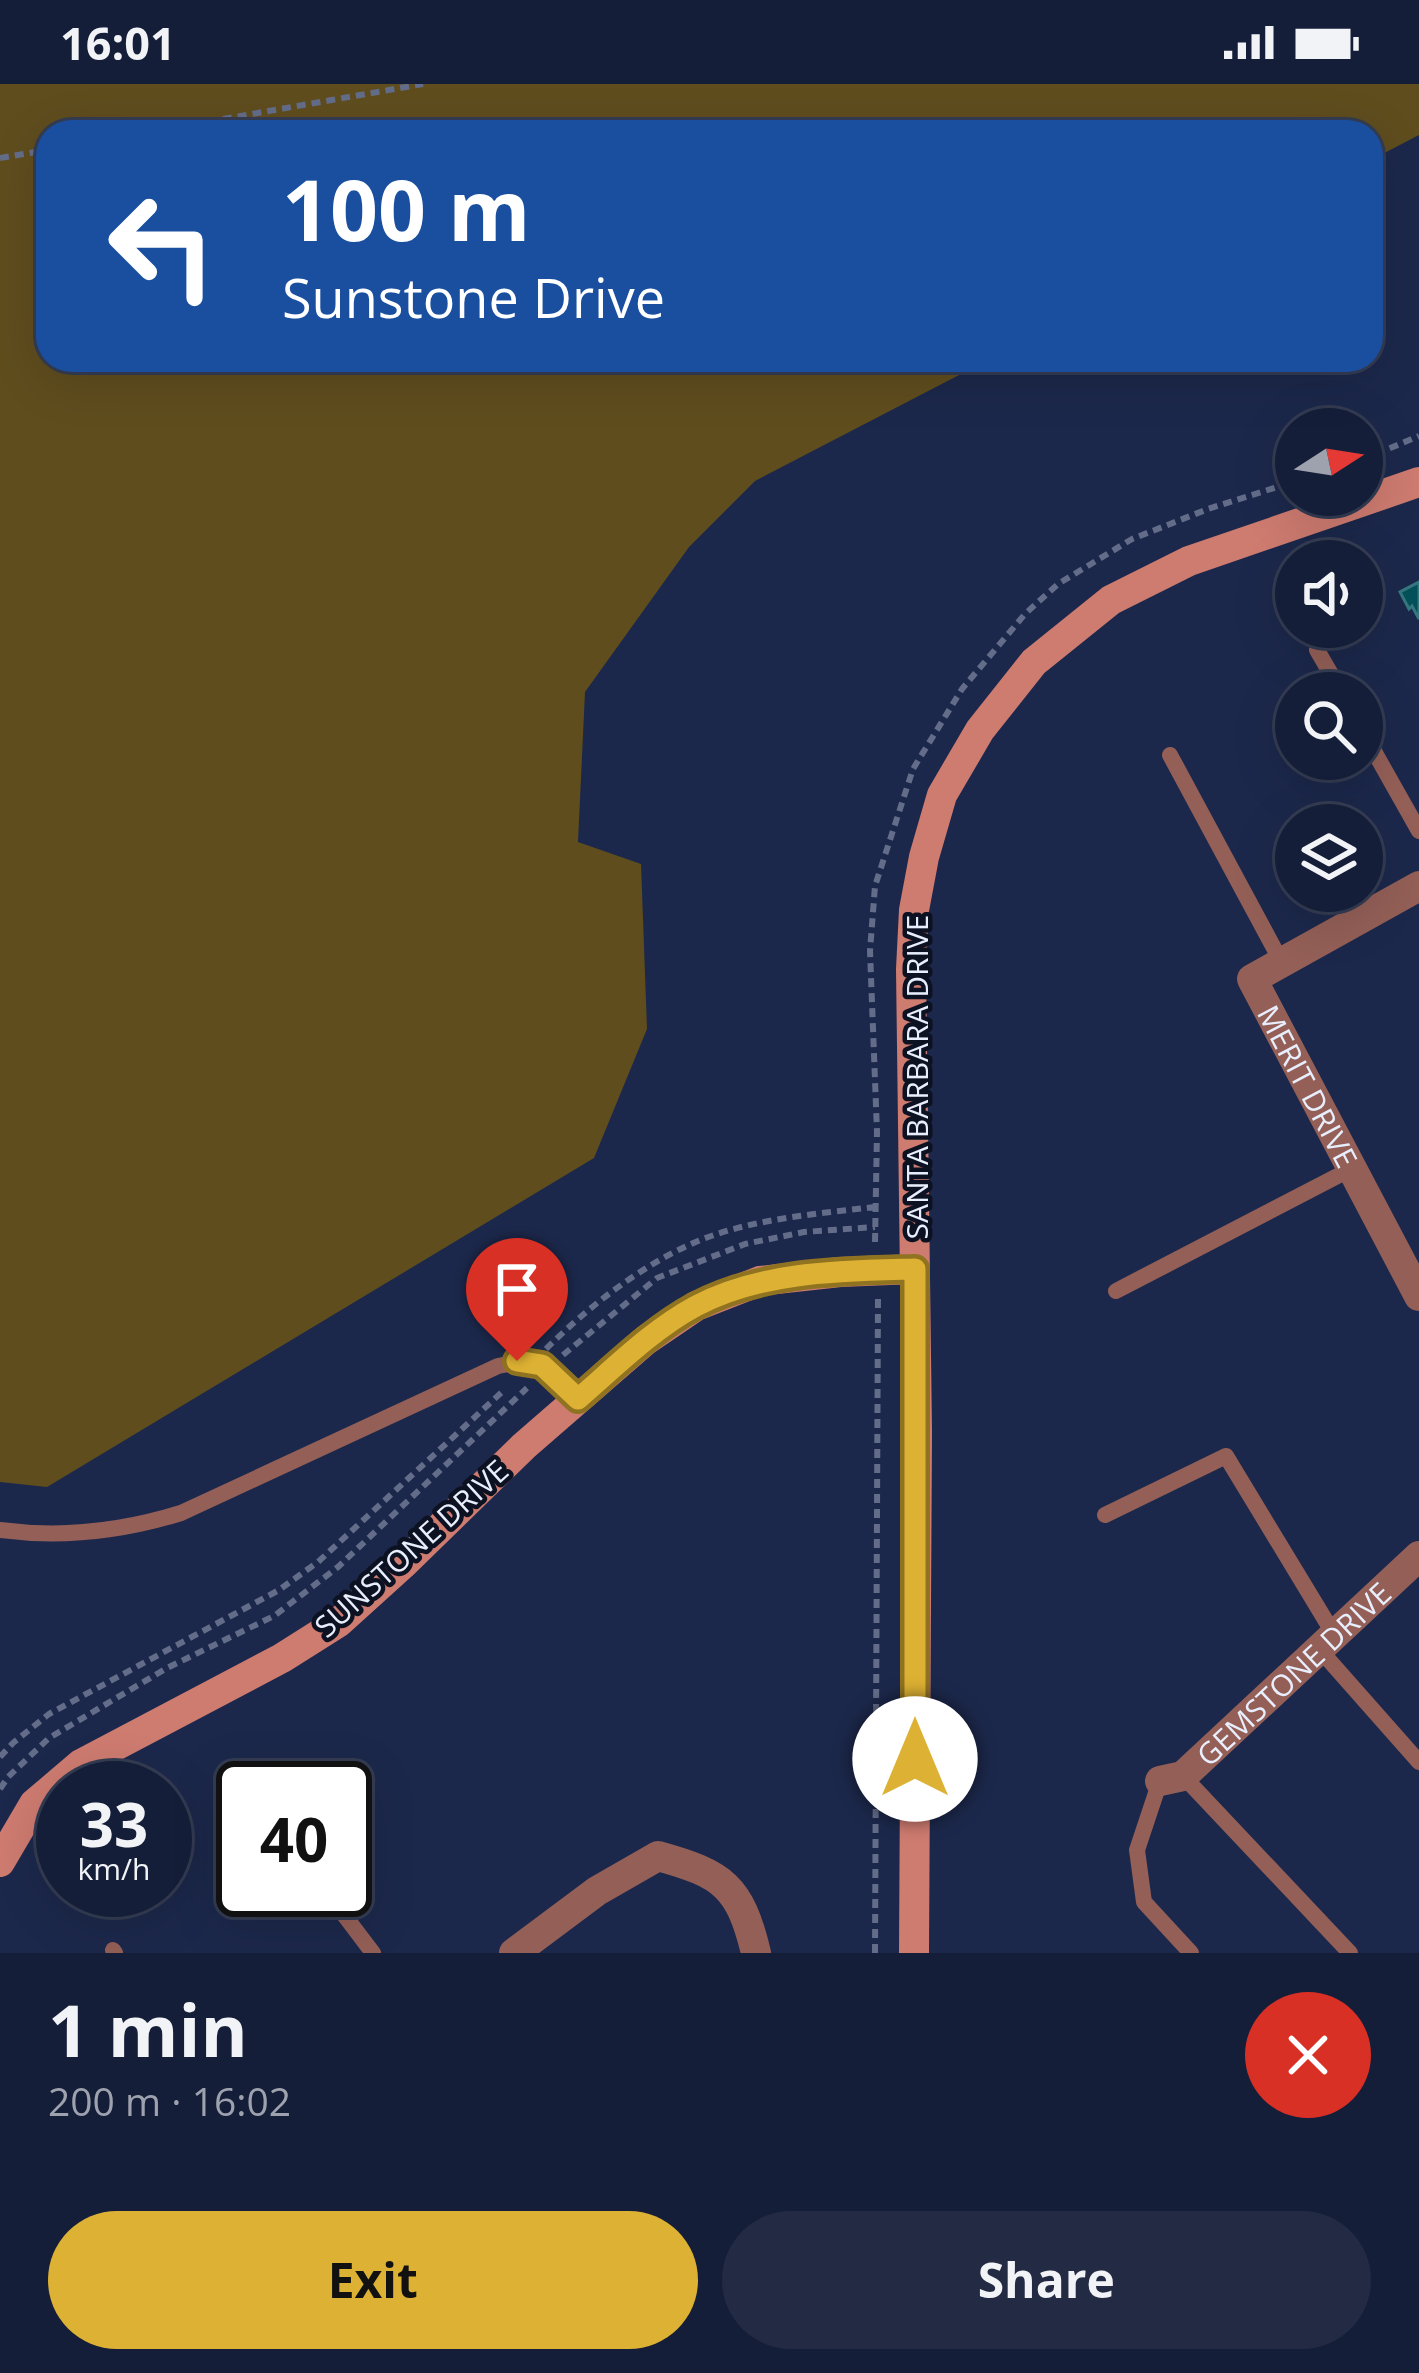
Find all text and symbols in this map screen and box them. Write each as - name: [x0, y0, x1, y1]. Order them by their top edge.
- text: 16:01: [60, 12, 176, 73]
- text: 100 m: [282, 151, 530, 266]
- icon: left: [84, 168, 240, 324]
- text: Sunstone Drive: [282, 260, 665, 334]
- north arrow: [1275, 408, 1383, 516]
- map controls: [1275, 408, 1383, 912]
- button: sound: [1275, 540, 1383, 648]
- button: search: [1275, 672, 1383, 780]
- button: layers: [1275, 804, 1383, 912]
- street label: SANTA BARBARA DRIVE: [896, 914, 937, 1240]
- street label: MERIT DRIVE: [1249, 998, 1368, 1174]
- pin: [466, 1238, 568, 1361]
- icon: arrive: [484, 1256, 550, 1322]
- street label: SUNSTONE DRIVE: [305, 1450, 517, 1646]
- street label: GEMSTONE DRIVE: [1187, 1572, 1399, 1774]
- position arrow: [852, 1696, 978, 1822]
- speed limit sign: 40: [216, 1761, 372, 1917]
- text: 33: [80, 1783, 148, 1865]
- text: km/h: [78, 1848, 150, 1889]
- text: 1 min: [48, 1980, 248, 2078]
- button: close: [1245, 1992, 1371, 2118]
- text: 200 m · 16:02: [48, 2074, 291, 2127]
- button: Exit: [48, 2211, 698, 2349]
- button: Share: [722, 2211, 1371, 2349]

